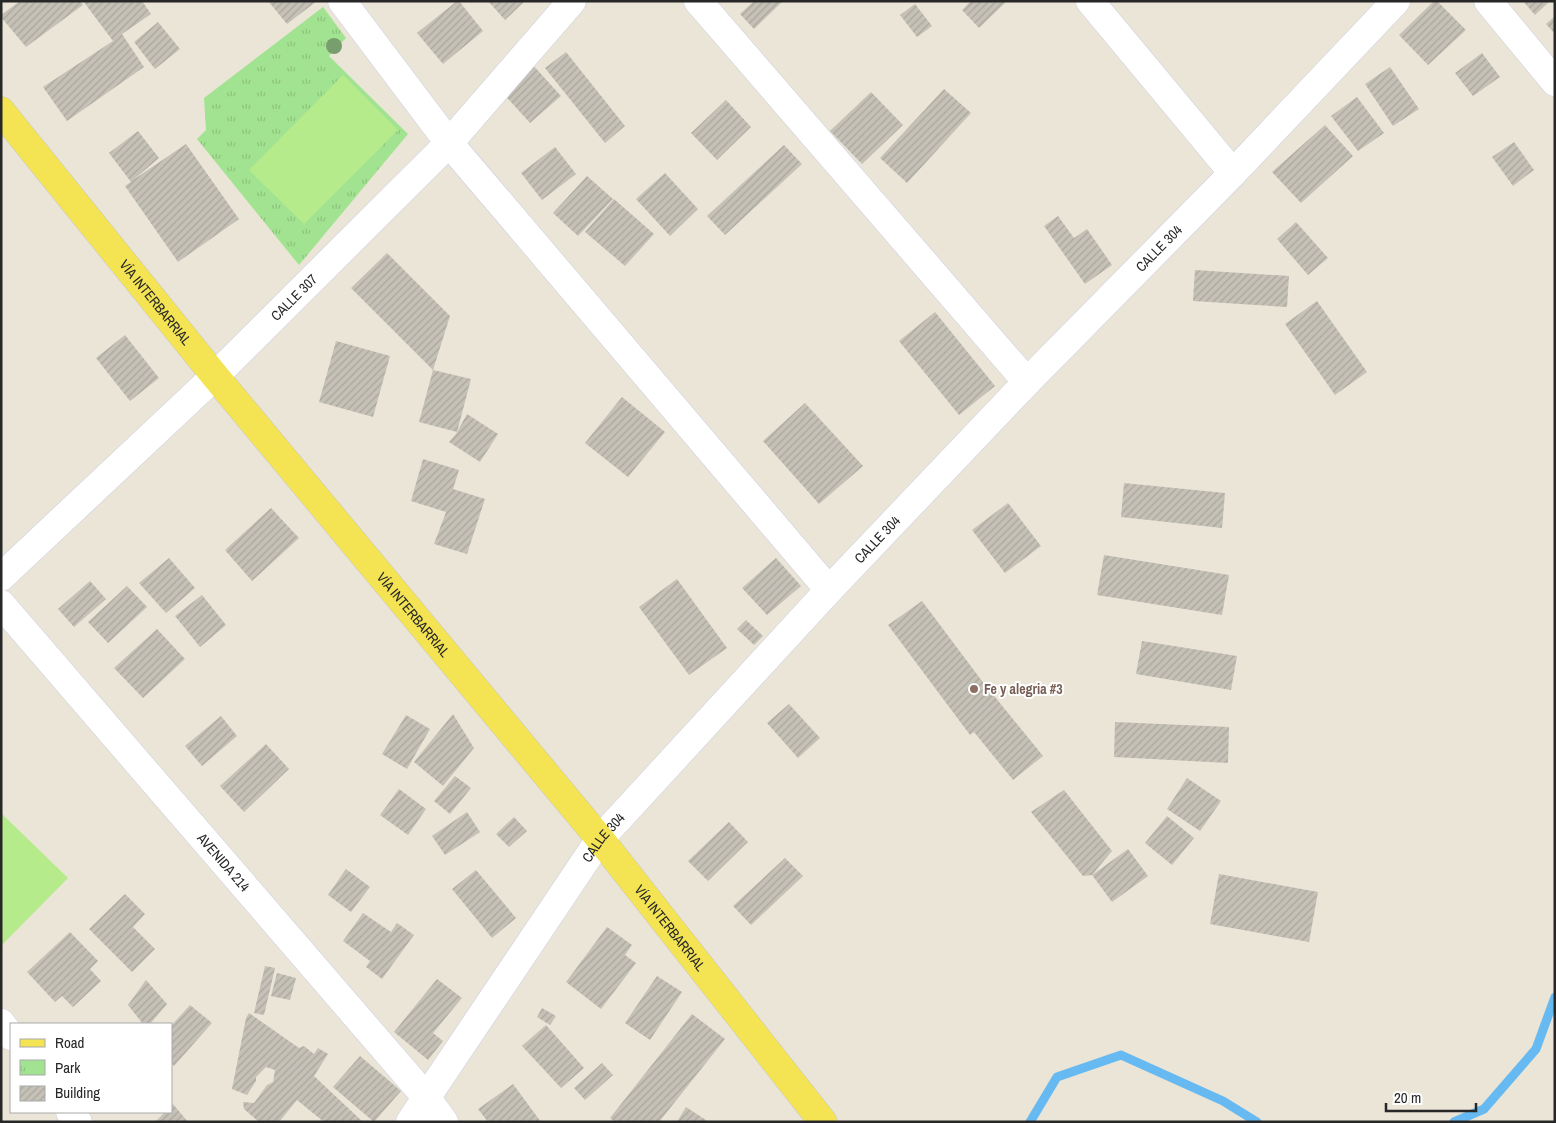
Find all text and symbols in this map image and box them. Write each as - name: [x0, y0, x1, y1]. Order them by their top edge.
- street label: CALLE 304: [1132, 221, 1186, 276]
- street label: VÍA INTERBARRIAL: [116, 256, 196, 349]
- street label: CALLE 307: [267, 270, 321, 325]
- street label: CALLE 304: [850, 511, 904, 567]
- street label: VÍA INTERBARRIAL: [373, 569, 454, 661]
- place label: Fe y alegria #3: [984, 680, 1063, 698]
- marker: Fe y alegria #3: [968, 683, 980, 695]
- street label: CALLE 304: [578, 809, 629, 866]
- street label: AVENIDA 214: [193, 829, 254, 896]
- street label: VÍA INTERBARRIAL: [631, 881, 710, 975]
- legend: [10, 1023, 172, 1113]
- text: Road: [55, 1032, 84, 1053]
- text: Park: [55, 1057, 81, 1078]
- scale bar: [1386, 1080, 1476, 1112]
- text: Building: [55, 1082, 100, 1103]
- text: 20 m: [1394, 1087, 1421, 1108]

